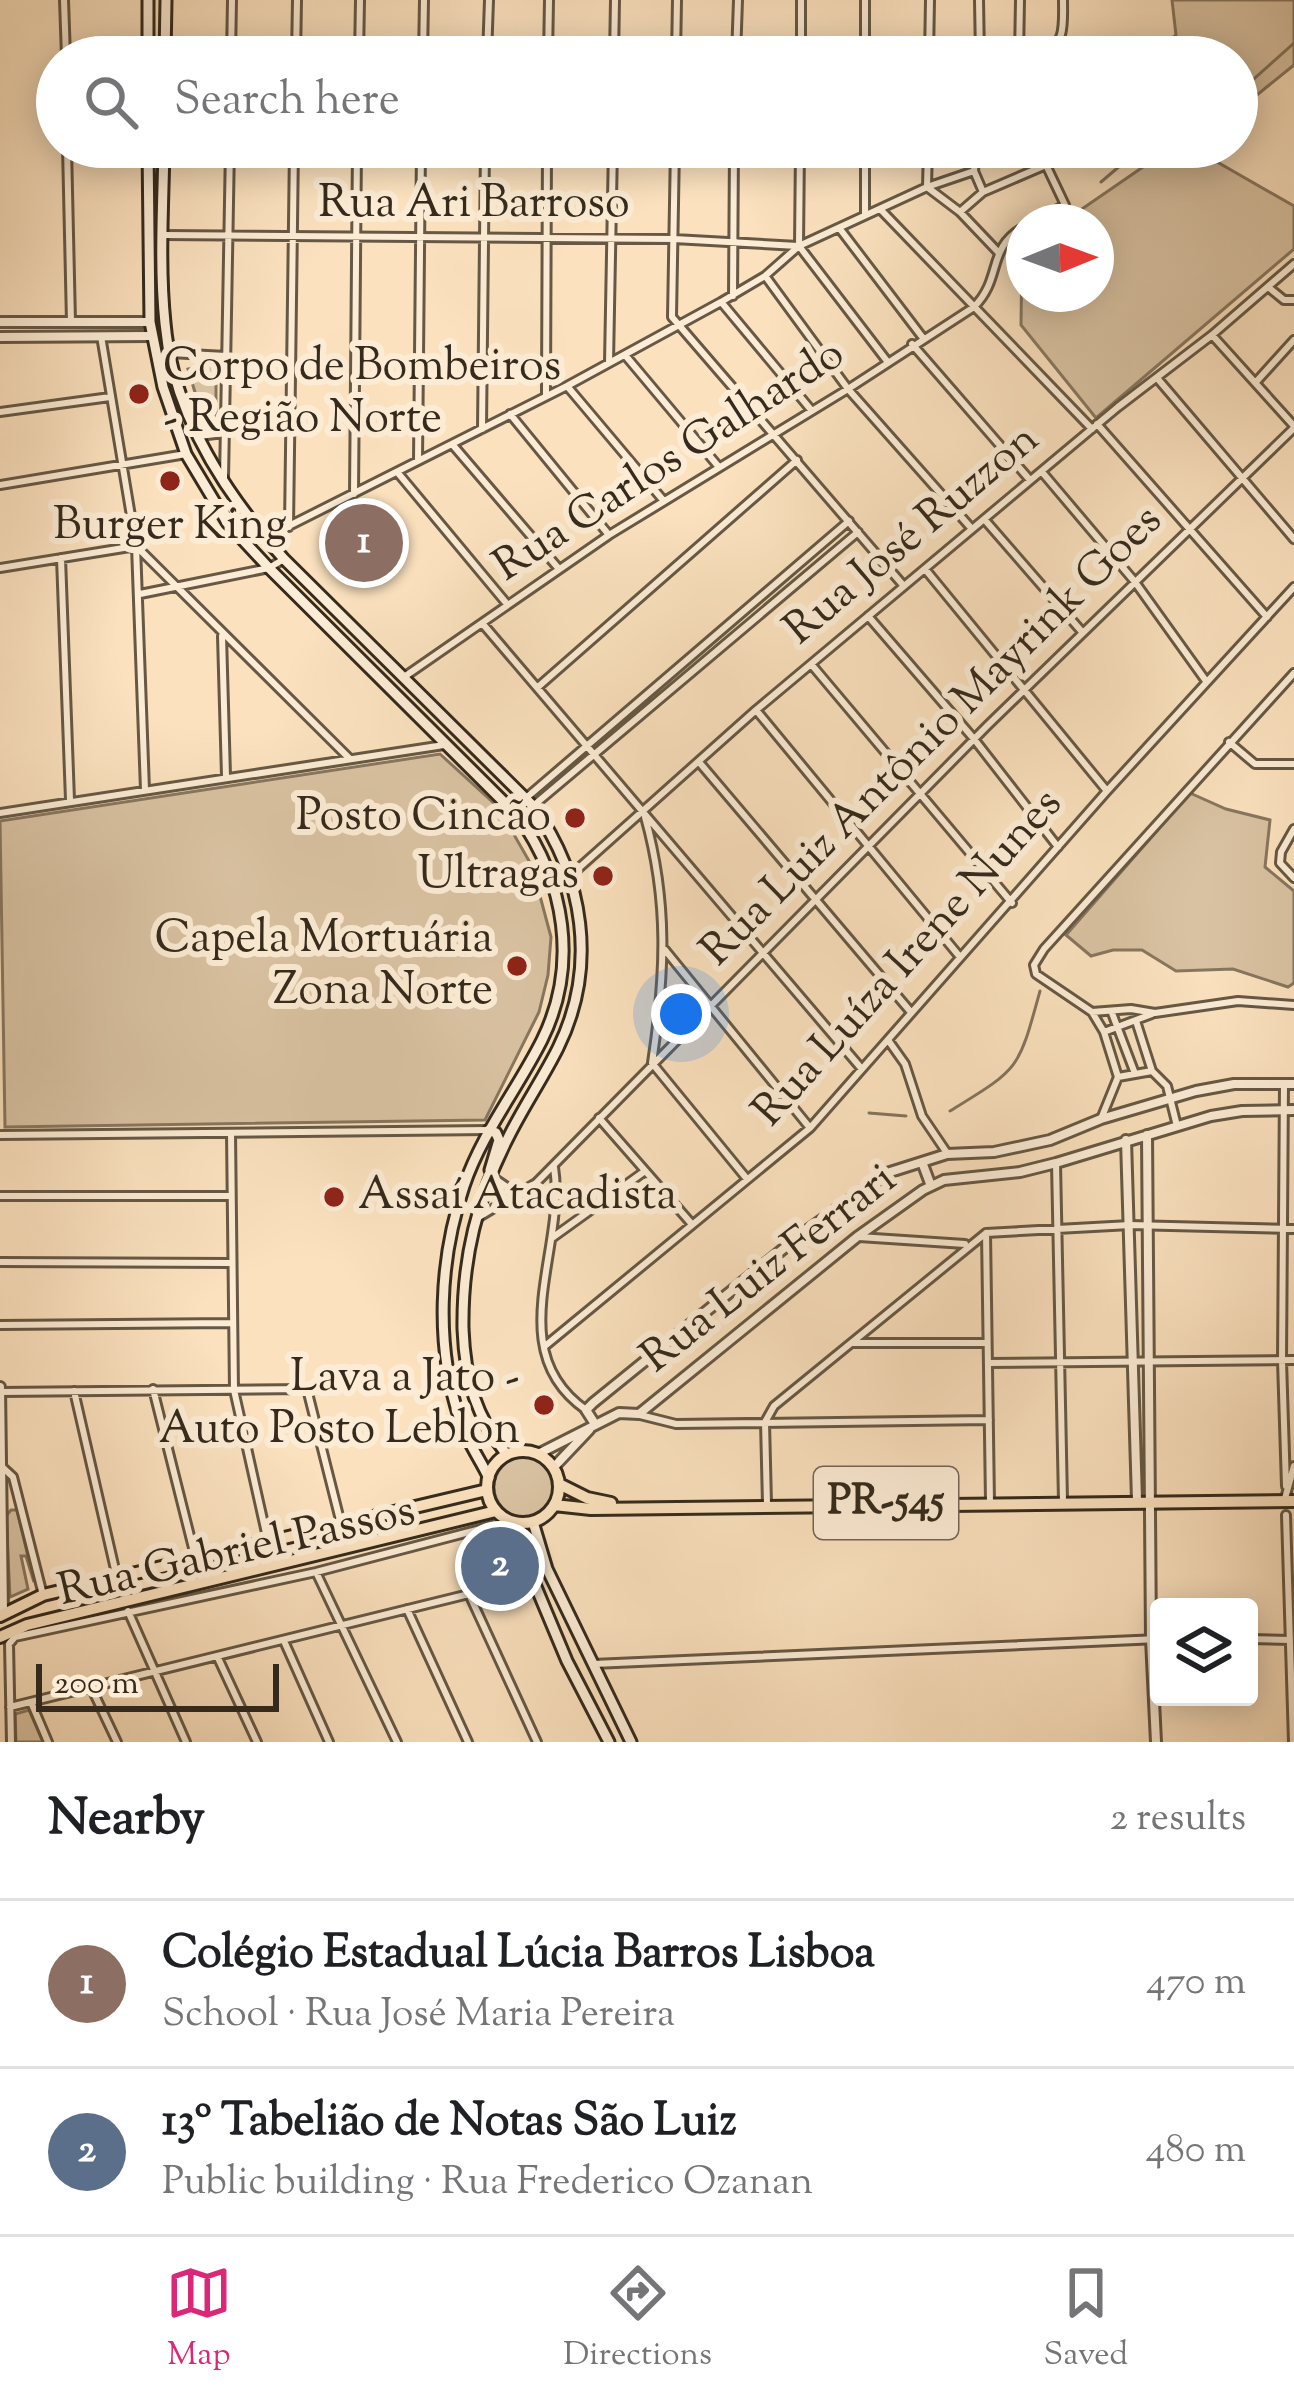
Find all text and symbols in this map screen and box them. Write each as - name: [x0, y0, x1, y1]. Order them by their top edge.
- search box: [36, 36, 1258, 168]
- icon: search: [78, 69, 144, 135]
- text: Search here: [174, 70, 400, 135]
- street label: Rua Ari Barroso: [318, 173, 630, 238]
- north arrow: [1006, 204, 1114, 312]
- street label: Rua Carlos Galhardo: [482, 324, 858, 600]
- place label: Corpo de Bombeiros - Região Norte: [163, 336, 561, 453]
- marker: Corpo de Bombeiros - Região Norte: [126, 381, 152, 407]
- street label: Rua José Ruzzon: [771, 410, 1055, 662]
- marker: Burger King: [157, 468, 183, 494]
- street label: Rua Luiz Antônio Mayrink Goes: [687, 491, 1179, 983]
- place label: Burger King: [53, 495, 287, 560]
- pin: 1: [325, 498, 403, 588]
- street label: Rua Luíza Irene Nunes: [739, 775, 1079, 1143]
- place label: Posto Cincão: [296, 786, 551, 851]
- marker: Posto Cincão: [562, 805, 588, 831]
- place label: Ultragas: [417, 844, 579, 909]
- marker: Ultragas: [590, 863, 616, 889]
- place label: Capela Mortuária Zona Norte: [154, 908, 493, 1025]
- marker: Capela Mortuária Zona Norte: [504, 953, 530, 979]
- your location: [651, 984, 711, 1044]
- street label: Rua Luiz Ferrari: [628, 1149, 912, 1391]
- place label: Assaí Atacadista: [358, 1165, 677, 1230]
- marker: Assaí Atacadista: [321, 1184, 347, 1210]
- place label: Lava a Jato - Auto Posto Leblon: [159, 1347, 520, 1464]
- marker: Lava a Jato - Auto Posto Leblon: [531, 1392, 557, 1418]
- road number: PR-545: [814, 1467, 958, 1539]
- street label: Rua Gabriel Passos: [52, 1480, 422, 1626]
- pin: 2: [461, 1521, 539, 1611]
- map controls: [1150, 1598, 1258, 1706]
- button: layers: [1150, 1598, 1258, 1706]
- scale bar: [36, 1658, 279, 1711]
- text: 200 m: [54, 1661, 139, 1709]
- text: Nearby: [48, 1784, 205, 1857]
- text: 2 results: [1110, 1792, 1246, 1848]
- text: Colégio Estadual Lúcia Barros Lisboa: [162, 1923, 875, 1988]
- text: 1: [80, 1956, 94, 2012]
- text: 470 m: [1146, 1956, 1246, 2012]
- text: School · Rua José Maria Pereira: [162, 1988, 675, 2044]
- text: 13º Tabelião de Notas São Luiz: [162, 2091, 737, 2156]
- text: 2: [78, 2124, 96, 2180]
- text: 480 m: [1146, 2124, 1246, 2180]
- text: Public building · Rua Frederico Ozanan: [162, 2156, 813, 2212]
- tab: Map: [166, 2260, 232, 2380]
- tab: Directions: [563, 2260, 712, 2380]
- tab: Saved: [1044, 2260, 1128, 2380]

